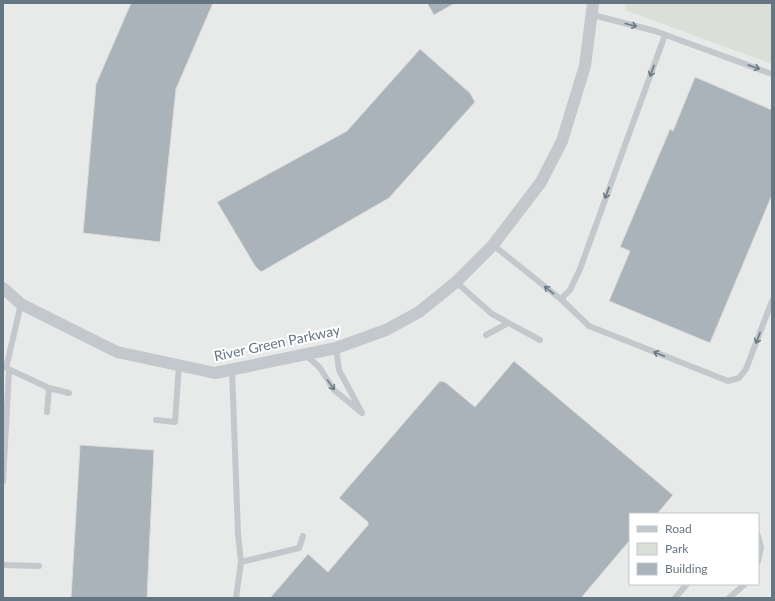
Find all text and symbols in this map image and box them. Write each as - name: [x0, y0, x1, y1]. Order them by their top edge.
- one-way arrow: [624, 22, 637, 29]
- one-way arrow: [747, 64, 759, 72]
- one-way arrow: [647, 65, 655, 77]
- one-way arrow: [603, 187, 611, 199]
- one-way arrow: [543, 285, 554, 294]
- street label: River Green Parkway: [212, 321, 342, 364]
- one-way arrow: [754, 331, 762, 343]
- one-way arrow: [654, 349, 666, 357]
- one-way arrow: [327, 379, 335, 390]
- legend: [629, 513, 759, 585]
- text: Road: [665, 521, 692, 536]
- text: Park: [665, 541, 689, 556]
- text: Building: [665, 561, 708, 576]

